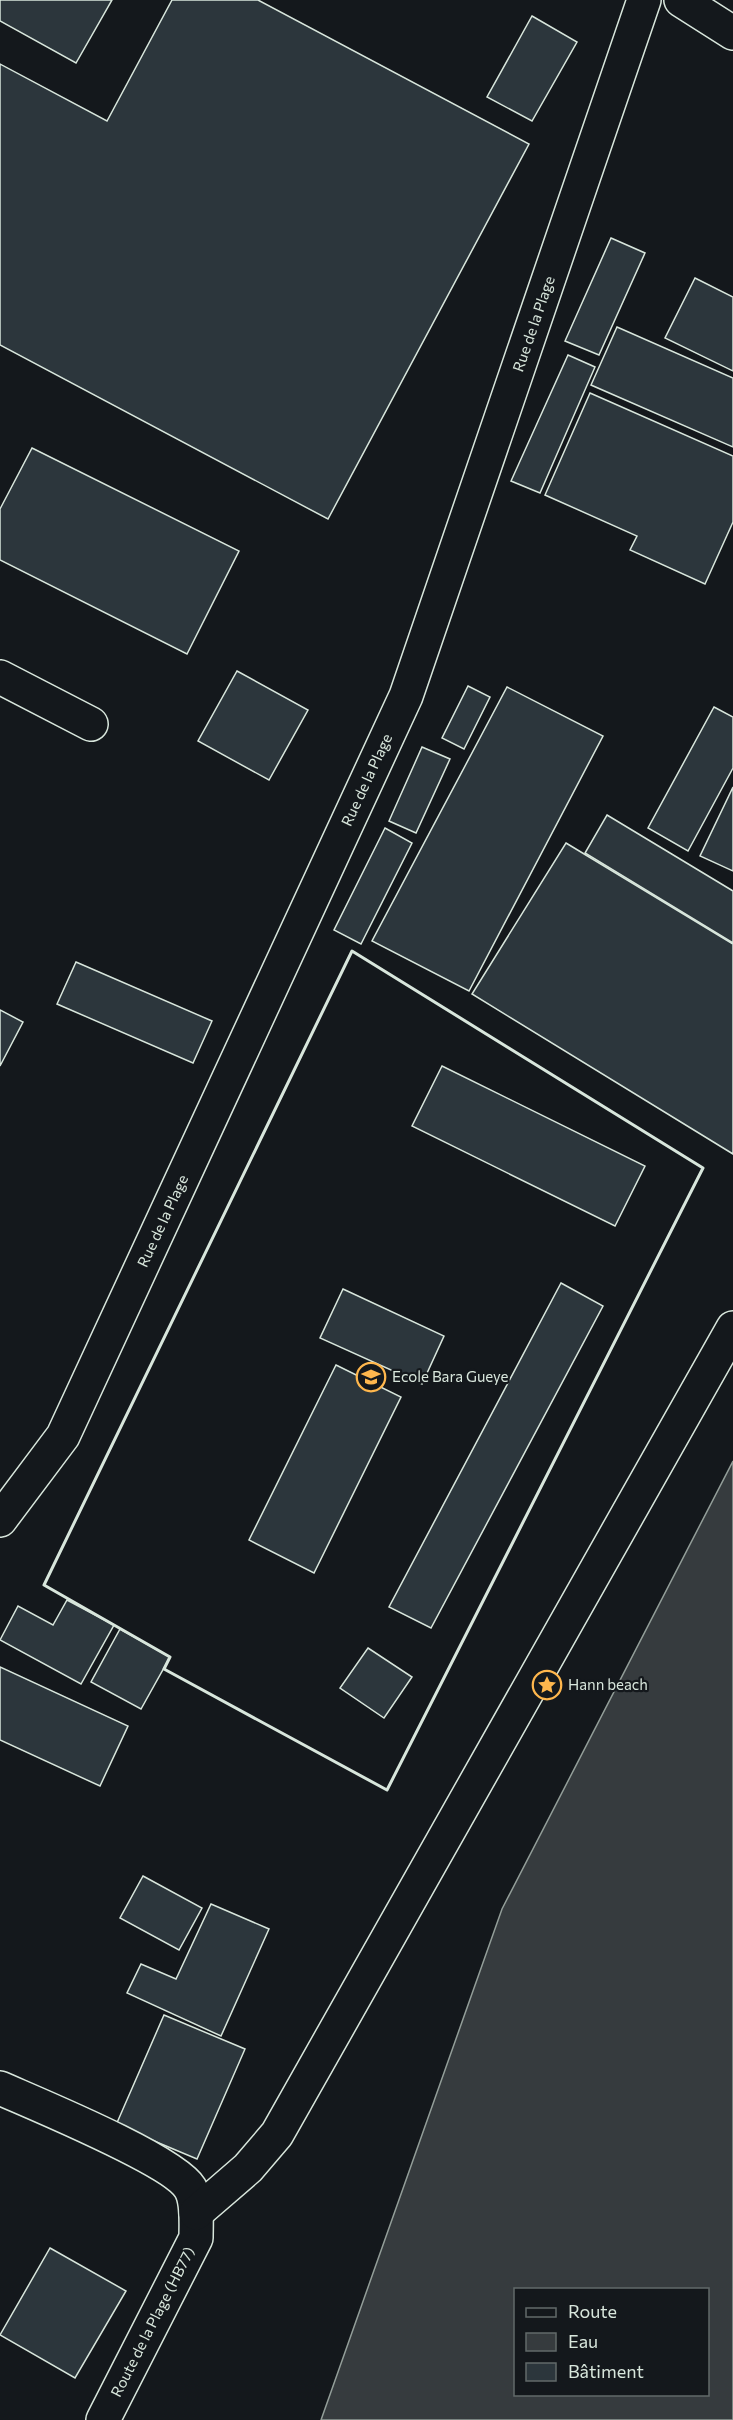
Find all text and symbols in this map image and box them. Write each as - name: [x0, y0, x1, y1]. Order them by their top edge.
- street label: Rue de la Plage: [508, 273, 558, 374]
- street label: Rue de la Plage: [337, 730, 395, 829]
- street label: Rue de la Plage: [133, 1171, 191, 1270]
- school or university icon: Ecole Bara Gueye: [355, 1361, 387, 1393]
- place label: Ecole Bara Gueye: [392, 1367, 509, 1385]
- place icon: Hann beach: [531, 1669, 563, 1701]
- place label: Hann beach: [568, 1675, 648, 1693]
- street label: Route de la Plage (HB77): [106, 2244, 198, 2400]
- legend: [514, 2288, 709, 2396]
- text: Route: [568, 2300, 617, 2322]
- text: Eau: [568, 2330, 598, 2352]
- text: Bâtiment: [568, 2360, 644, 2382]

